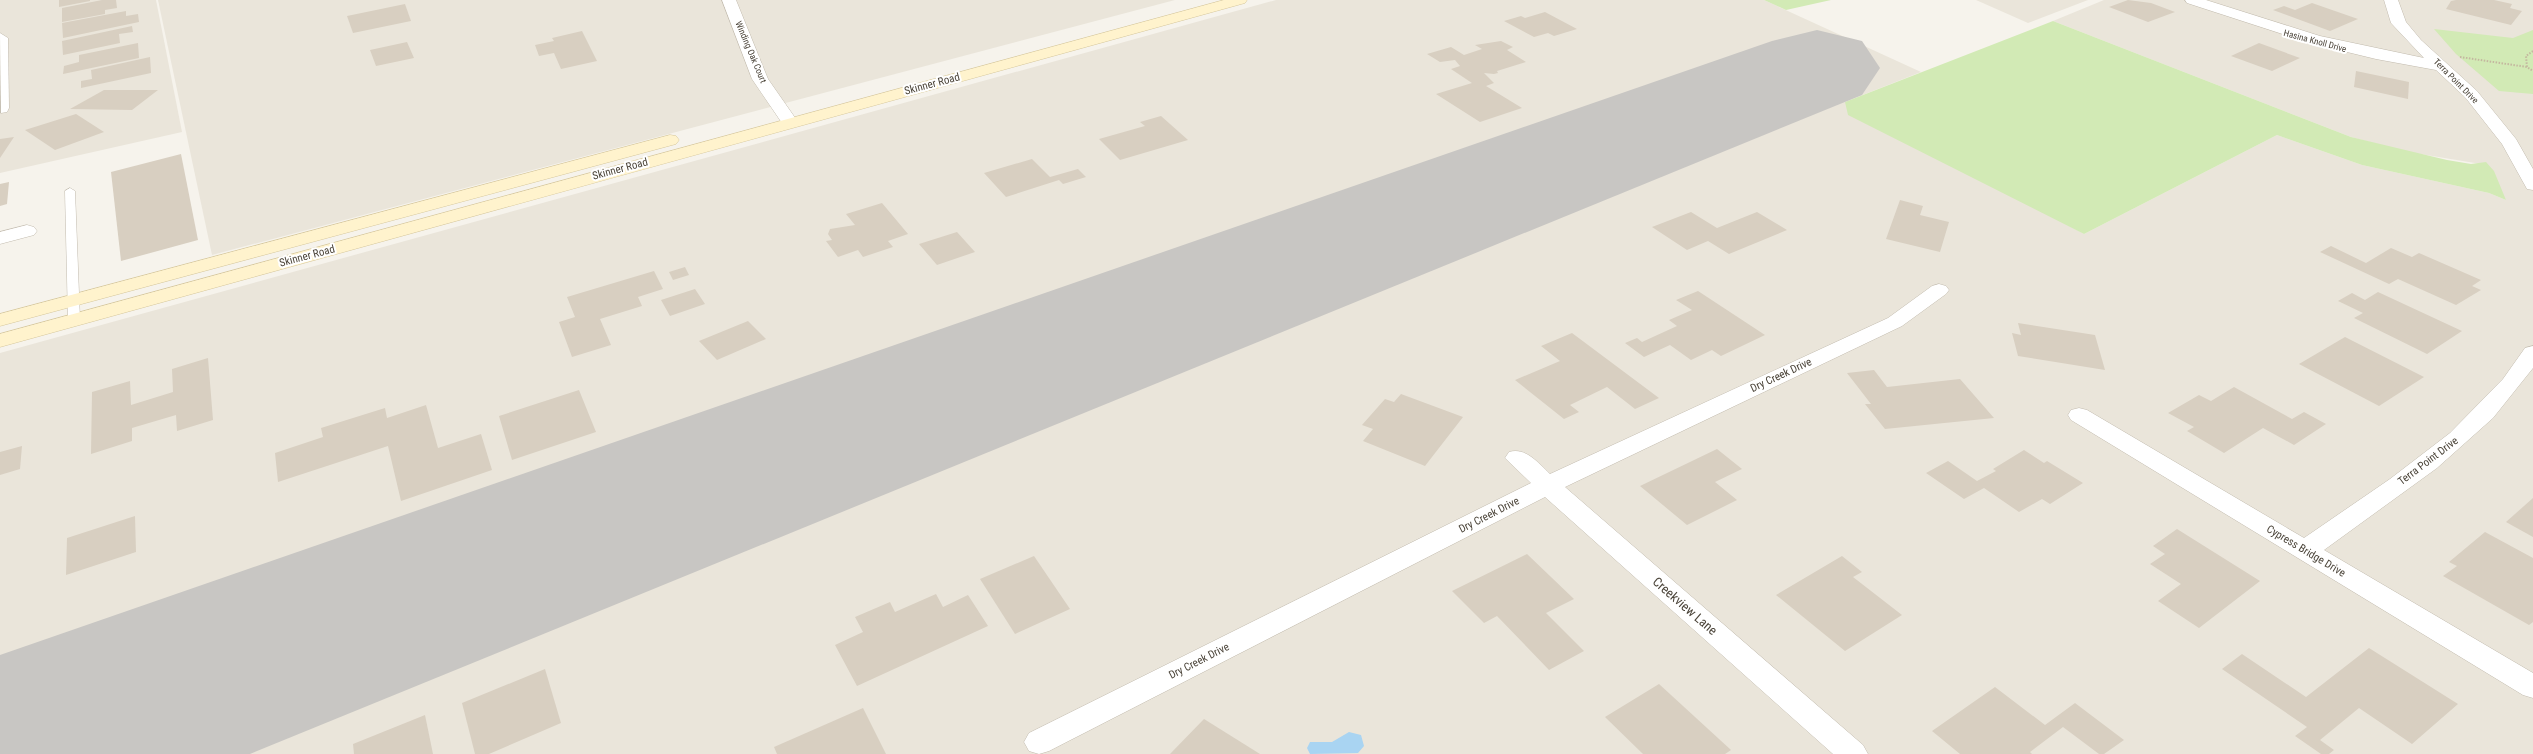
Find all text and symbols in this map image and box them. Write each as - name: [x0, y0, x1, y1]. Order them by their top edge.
- street label: Winding Oak Court: [733, 20, 769, 85]
- street label: Hasina Knoll Drive: [2282, 28, 2348, 54]
- street label: Terra Point Drive: [2432, 57, 2480, 105]
- street label: Skinner Road: [903, 70, 961, 98]
- street label: Skinner Road: [591, 155, 649, 183]
- street label: Skinner Road: [278, 242, 336, 270]
- street label: Dry Creek Drive: [1748, 355, 1814, 395]
- street label: Terra Point Drive: [2395, 434, 2461, 488]
- street label: Dry Creek Drive: [1457, 494, 1521, 536]
- street label: Cypress Bridge Drive: [2264, 522, 2348, 580]
- street label: Creekview Lane: [1650, 574, 1720, 638]
- street label: Dry Creek Drive: [1167, 640, 1231, 682]

